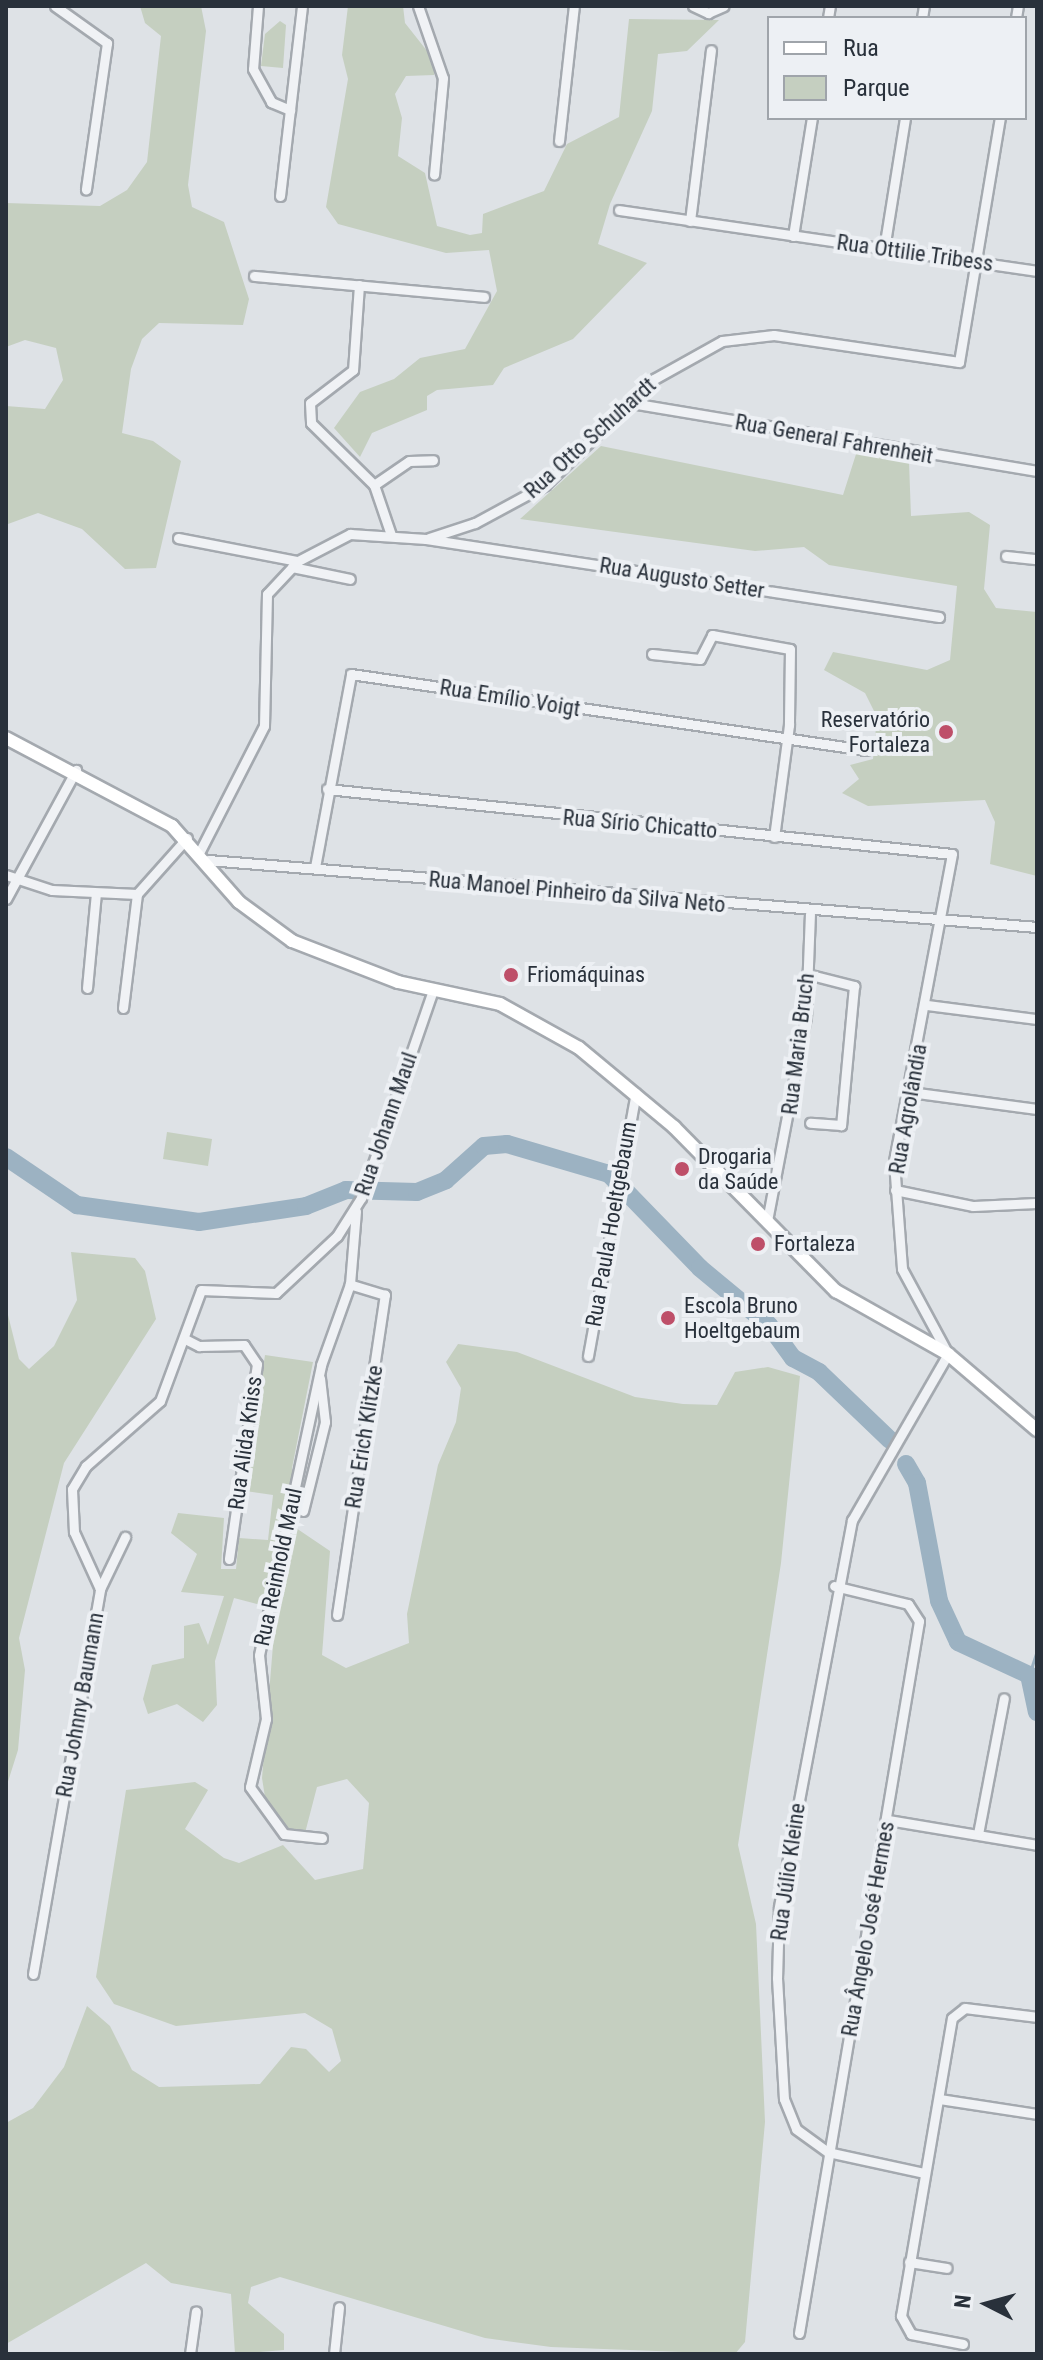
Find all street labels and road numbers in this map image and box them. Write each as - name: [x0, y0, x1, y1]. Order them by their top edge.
- street label: Rua Ottilie Tribess: [835, 229, 995, 277]
- street label: Rua Otto Schuhardt: [519, 372, 661, 504]
- street label: Rua General Fahrenheit: [733, 409, 935, 469]
- street label: Rua Augusto Setter: [598, 552, 766, 604]
- street label: Rua Emílio Voigt: [438, 674, 582, 722]
- street label: Rua Sírio Chicatto: [562, 804, 718, 844]
- street label: Rua Manoel Pinheiro da Silva Neto: [428, 866, 726, 918]
- street label: Rua Maria Bruch: [776, 972, 820, 1116]
- street label: Rua Agrolândia: [884, 1042, 932, 1176]
- street label: Rua Johann Maul: [349, 1049, 423, 1199]
- street label: Rua Paula Hoeltgebaum: [580, 1119, 642, 1329]
- street label: Rua Erich Klitzke: [340, 1363, 388, 1511]
- street label: Rua Alida Kniss: [223, 1374, 267, 1512]
- street label: Rua Reinhold Maul: [248, 1485, 308, 1649]
- street label: Rua Johnny Baumann: [51, 1610, 109, 1800]
- street label: Rua Júlio Kleine: [765, 1801, 811, 1943]
- street label: Rua Ângelo José Hermes: [836, 1819, 900, 2039]

